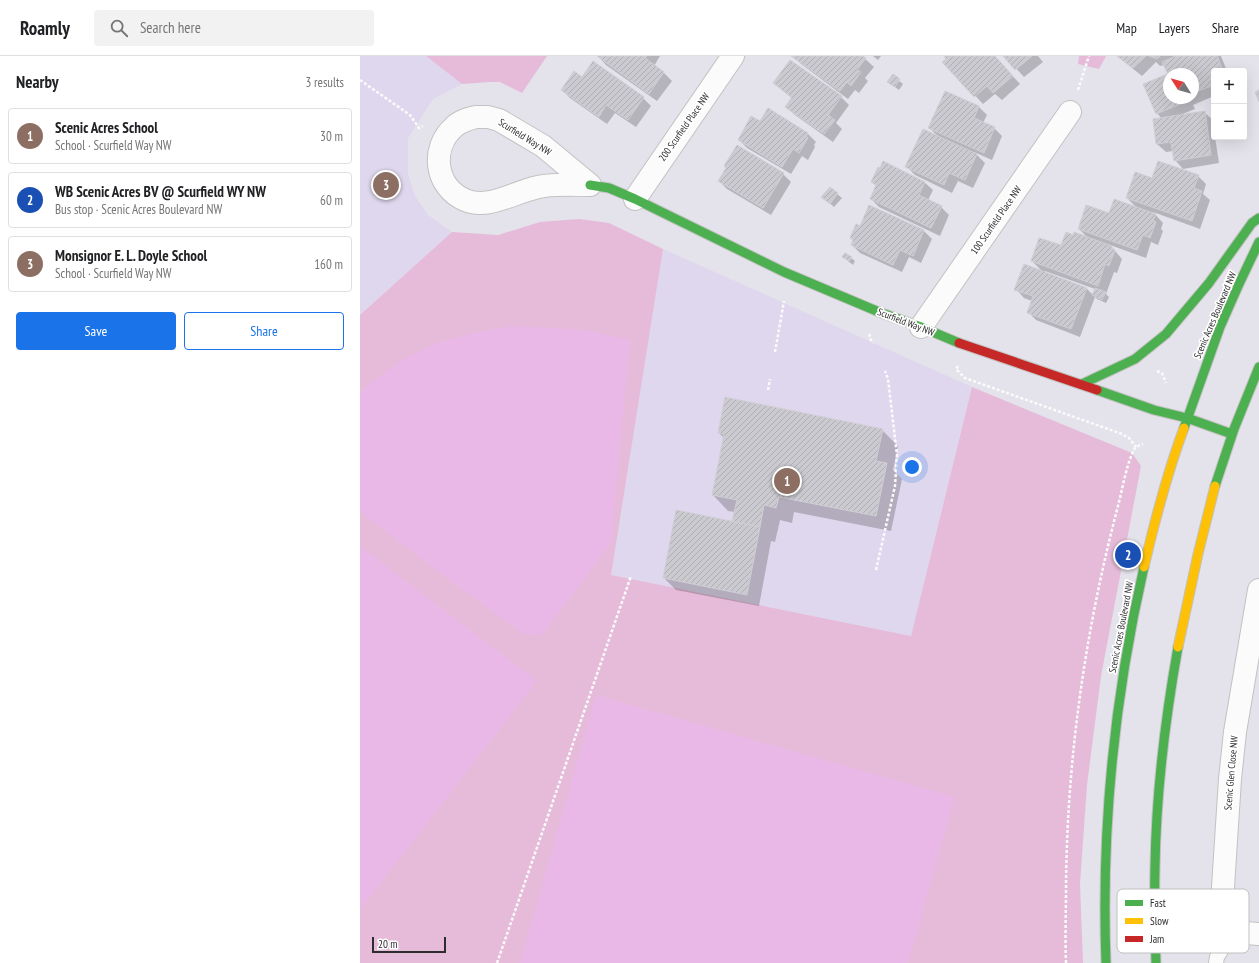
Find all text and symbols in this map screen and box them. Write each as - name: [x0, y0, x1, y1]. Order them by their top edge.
- search box: [94, 10, 374, 46]
- text: Roamly: [20, 16, 70, 40]
- icon: search: [108, 17, 130, 39]
- text: Search here: [140, 18, 201, 37]
- text: Map: [1116, 19, 1137, 37]
- text: Layers: [1159, 19, 1190, 37]
- text: Share: [1212, 19, 1239, 37]
- north arrow: [1163, 68, 1199, 104]
- map controls: [1211, 68, 1247, 140]
- button: +: [1211, 68, 1247, 104]
- text: Nearby: [16, 71, 59, 93]
- text: 3 results: [305, 74, 344, 91]
- street label: 200 Scurfield Place NW: [656, 90, 713, 164]
- button: −: [1211, 104, 1247, 140]
- street label: Scurfield Way NW: [496, 116, 554, 159]
- text: Scenic Acres School: [55, 118, 158, 137]
- text: 1: [27, 128, 33, 145]
- text: 30 m: [320, 128, 343, 145]
- text: School · Scurfield Way NW: [55, 137, 172, 154]
- pin: 3: [373, 170, 399, 200]
- text: WB Scenic Acres BV @ Scurfield WY NW: [55, 182, 266, 201]
- street label: 100 Scurfield Place NW: [968, 183, 1025, 257]
- text: 2: [27, 192, 33, 209]
- text: 60 m: [320, 192, 343, 209]
- text: Bus stop · Scenic Acres Boulevard NW: [55, 201, 222, 218]
- text: Monsignor E. L. Doyle School: [55, 246, 207, 265]
- text: 3: [27, 256, 33, 273]
- text: 160 m: [314, 256, 343, 273]
- text: School · Scurfield Way NW: [55, 265, 172, 282]
- street label: Scenic Acres Boulevard NW: [1191, 269, 1239, 360]
- street label: Scurfield Way NW: [876, 305, 937, 339]
- button: Save: [16, 312, 176, 350]
- button: Share: [184, 312, 344, 350]
- your location: [902, 457, 922, 477]
- pin: 1: [774, 466, 800, 496]
- pin: 2: [1115, 540, 1141, 570]
- street label: Scenic Acres Boulevard NW: [1106, 580, 1136, 674]
- street label: Scenic Glen Close NW: [1221, 735, 1241, 811]
- legend: [1117, 889, 1249, 953]
- text: Fast: [1150, 896, 1166, 910]
- text: Slow: [1150, 914, 1169, 928]
- text: Jam: [1149, 932, 1164, 946]
- scale bar: [372, 935, 446, 954]
- text: 20 m: [378, 937, 397, 951]

